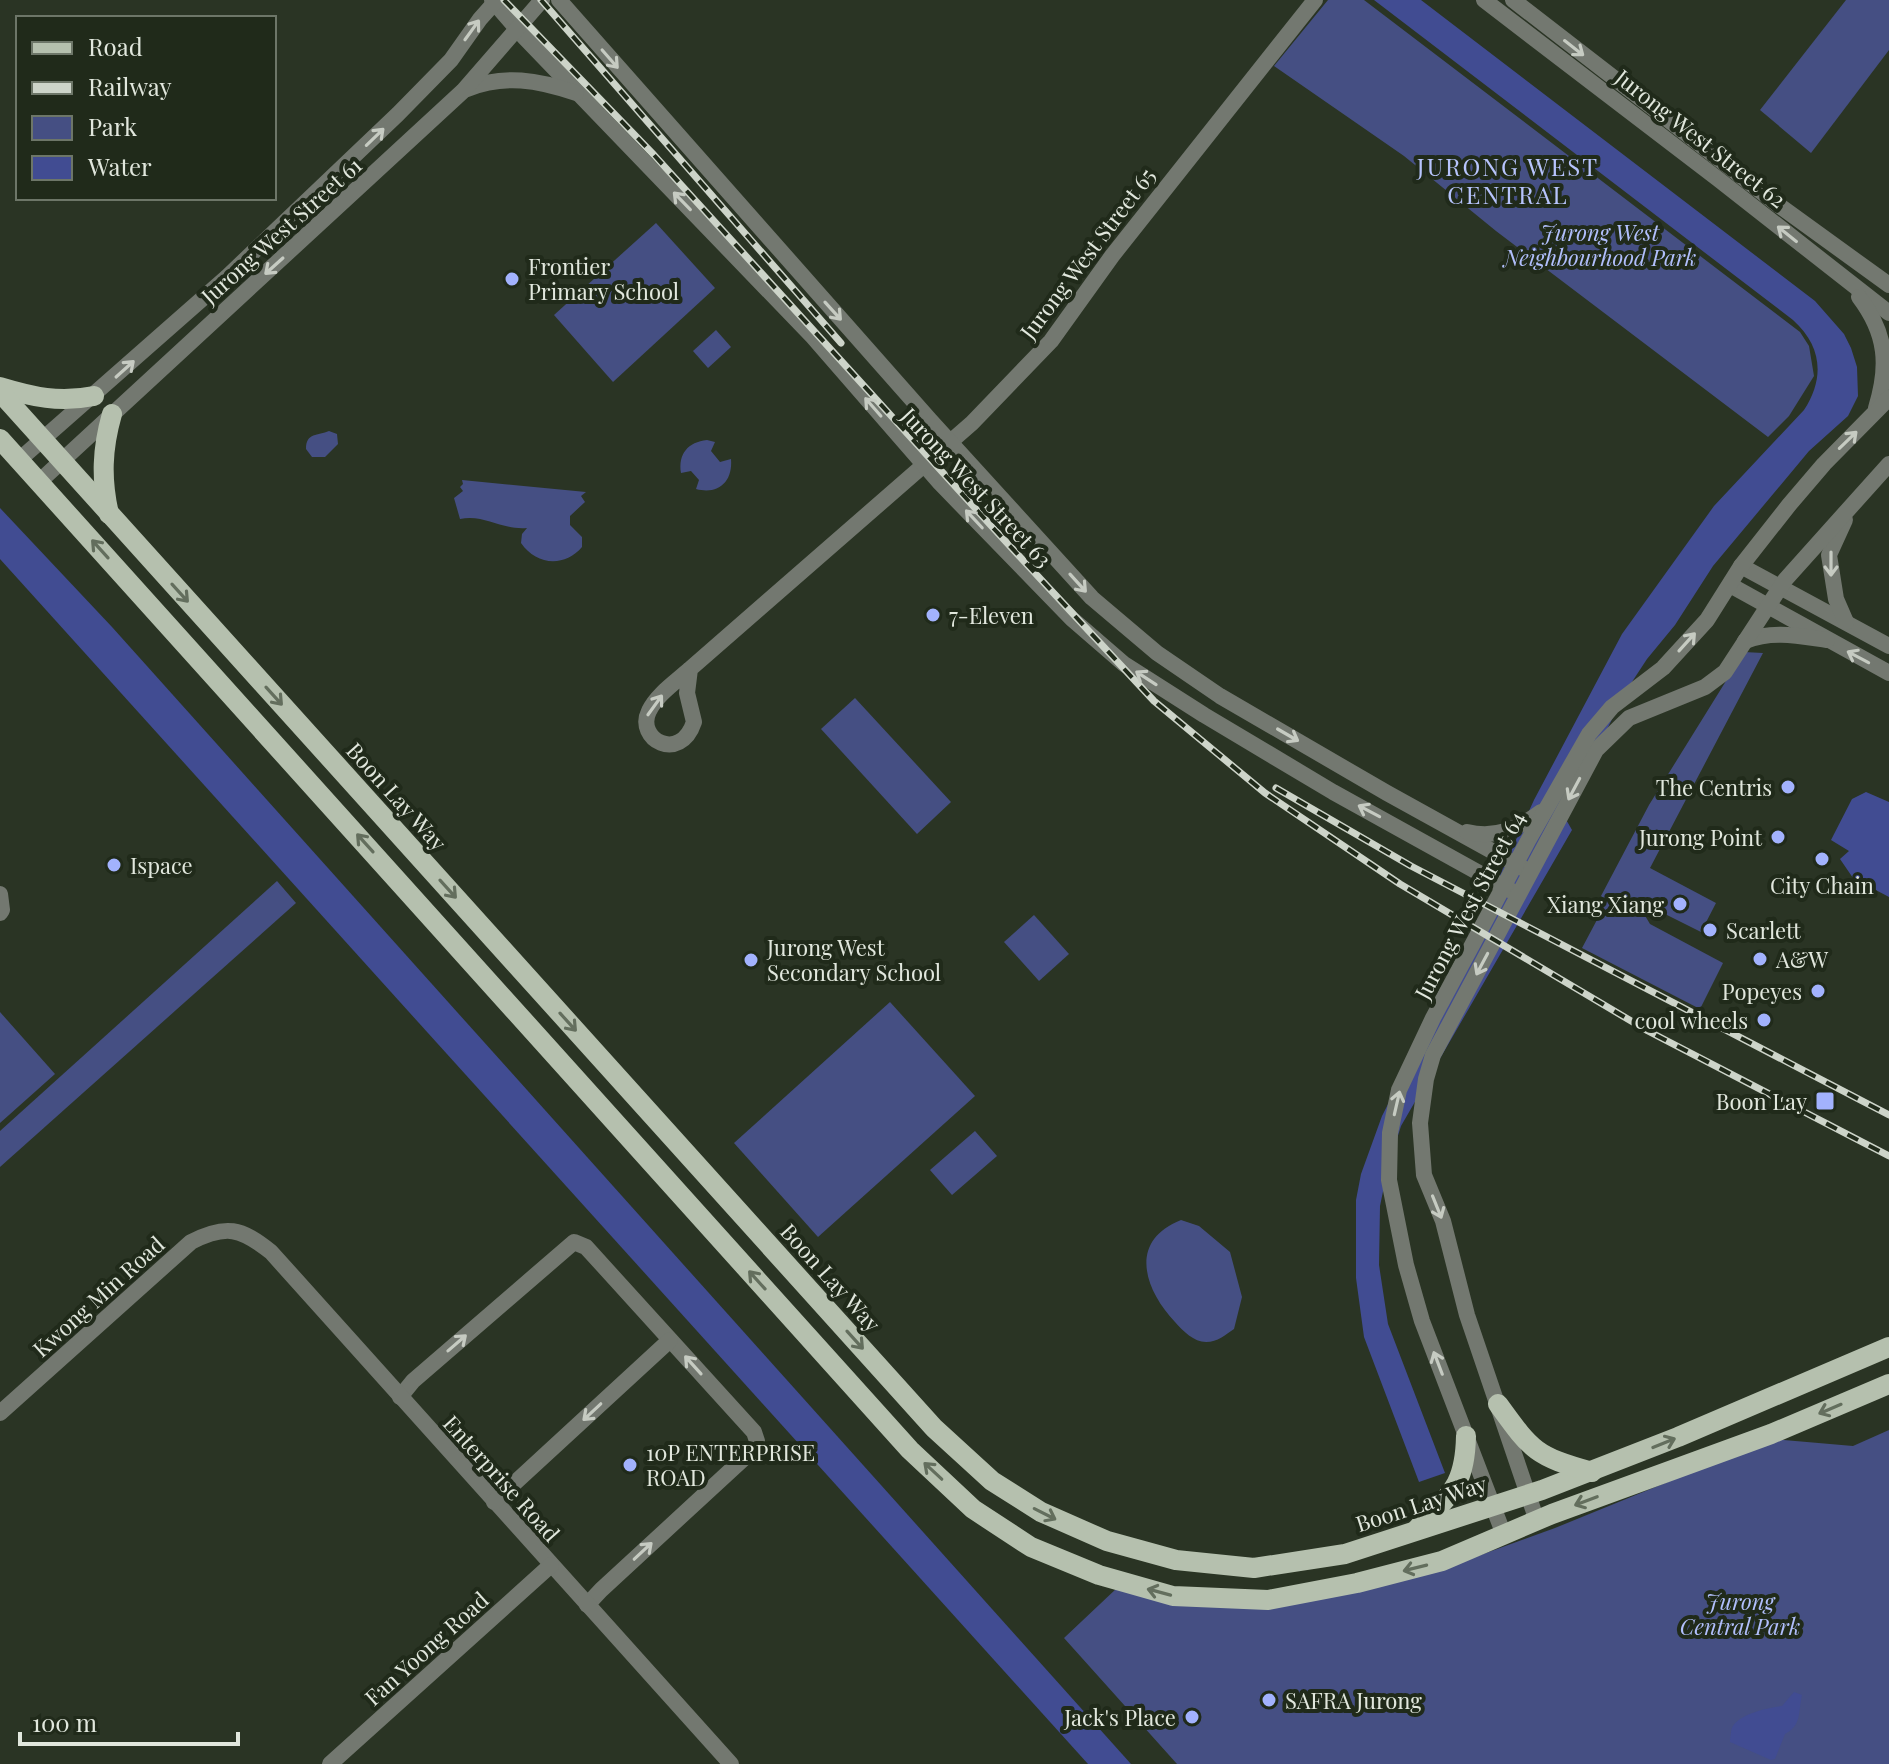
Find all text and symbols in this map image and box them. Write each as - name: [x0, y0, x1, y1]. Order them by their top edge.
- legend: [16, 16, 276, 200]
- one-way arrow: [464, 20, 480, 42]
- text: Road: [88, 30, 143, 62]
- one-way arrow: [1563, 39, 1584, 57]
- one-way arrow: [601, 49, 619, 69]
- street label: Jurong West Street 62: [1609, 61, 1792, 214]
- text: Railway: [88, 70, 172, 102]
- text: Park: [88, 110, 138, 142]
- one-way arrow: [364, 128, 384, 146]
- text: Water: [87, 150, 152, 182]
- street label: Jurong West Street 61: [194, 150, 368, 311]
- district label: JURONG WEST CENTRAL: [1416, 150, 1599, 210]
- street label: Jurong West Street 65: [1012, 161, 1161, 346]
- one-way arrow: [673, 192, 692, 211]
- park label: Jurong West Neighbourhood Park: [1502, 217, 1696, 272]
- one-way arrow: [1777, 225, 1798, 243]
- place label: Frontier Primary School: [528, 251, 679, 306]
- one-way arrow: [264, 257, 284, 275]
- marker: Frontier Primary School: [503, 270, 521, 288]
- one-way arrow: [823, 300, 841, 320]
- one-way arrow: [114, 360, 134, 378]
- one-way arrow: [864, 397, 882, 418]
- street label: Jurong West Street 63: [894, 400, 1059, 573]
- one-way arrow: [1838, 431, 1857, 450]
- one-way arrow: [965, 509, 984, 529]
- one-way arrow: [90, 539, 109, 559]
- one-way arrow: [1823, 550, 1839, 576]
- one-way arrow: [1069, 573, 1088, 593]
- one-way arrow: [171, 582, 189, 602]
- place label: 7-Eleven: [949, 600, 1034, 630]
- marker: 7-Eleven: [924, 606, 942, 624]
- one-way arrow: [1677, 633, 1695, 653]
- one-way arrow: [1847, 648, 1870, 664]
- one-way arrow: [1135, 670, 1158, 686]
- one-way arrow: [264, 686, 283, 706]
- one-way arrow: [646, 695, 663, 716]
- one-way arrow: [1276, 727, 1299, 743]
- street label: Boon Lay Way: [340, 735, 454, 857]
- place label: The Centris: [1656, 772, 1772, 802]
- one-way arrow: [1566, 777, 1582, 801]
- marker: The Centris: [1779, 778, 1797, 796]
- one-way arrow: [1358, 803, 1381, 819]
- street label: Jurong West Street 64: [1406, 806, 1531, 1005]
- place label: Jurong Point: [1638, 822, 1763, 852]
- marker: Jurong Point: [1769, 828, 1787, 846]
- one-way arrow: [356, 833, 374, 853]
- place label: Ispace: [130, 850, 193, 880]
- marker: City Chain: [1813, 850, 1831, 868]
- marker: Ispace: [105, 856, 123, 874]
- place label: City Chain: [1770, 870, 1874, 900]
- one-way arrow: [438, 878, 457, 899]
- place label: Xiang Xiang: [1547, 889, 1664, 919]
- marker: Xiang Xiang: [1671, 895, 1689, 913]
- place label: Scarlett: [1726, 915, 1802, 945]
- marker: Scarlett: [1701, 921, 1719, 939]
- place label: Jurong West Secondary School: [766, 932, 941, 987]
- place label: A&W: [1775, 944, 1828, 974]
- marker: A&W: [1751, 950, 1769, 968]
- marker: Jurong West Secondary School: [742, 951, 760, 969]
- one-way arrow: [1474, 951, 1489, 975]
- place label: Popeyes: [1722, 976, 1802, 1006]
- marker: Popeyes: [1809, 982, 1827, 1000]
- place label: cool wheels: [1635, 1005, 1748, 1035]
- one-way arrow: [558, 1011, 576, 1031]
- marker: cool wheels: [1755, 1011, 1773, 1029]
- place label: Boon Lay: [1716, 1086, 1807, 1116]
- marker: Boon Lay: [1814, 1090, 1836, 1112]
- one-way arrow: [1390, 1091, 1405, 1116]
- one-way arrow: [1431, 1194, 1445, 1219]
- street label: Boon Lay Way: [774, 1216, 888, 1338]
- street label: Kwong Min Road: [26, 1229, 170, 1363]
- one-way arrow: [749, 1270, 767, 1290]
- one-way arrow: [845, 1329, 863, 1349]
- one-way arrow: [446, 1334, 466, 1352]
- one-way arrow: [1430, 1351, 1444, 1376]
- one-way arrow: [684, 1355, 702, 1375]
- one-way arrow: [583, 1402, 603, 1420]
- one-way arrow: [1818, 1403, 1843, 1417]
- street label: Enterprise Road: [437, 1408, 567, 1548]
- one-way arrow: [1651, 1435, 1676, 1449]
- place label: 10P ENTERPRISE ROAD: [646, 1437, 815, 1492]
- marker: 10P ENTERPRISE ROAD: [621, 1456, 639, 1474]
- one-way arrow: [923, 1462, 943, 1481]
- street label: Boon Lay Way: [1352, 1468, 1490, 1538]
- one-way arrow: [1575, 1495, 1599, 1509]
- one-way arrow: [1033, 1506, 1057, 1522]
- one-way arrow: [633, 1542, 653, 1560]
- one-way arrow: [1402, 1562, 1428, 1577]
- street label: Fan Yoong Road: [358, 1584, 494, 1712]
- one-way arrow: [1146, 1584, 1172, 1599]
- park label: Jurong Central Park: [1680, 1586, 1800, 1641]
- place label: SAFRA Jurong: [1285, 1685, 1422, 1715]
- marker: SAFRA Jurong: [1260, 1691, 1278, 1709]
- scale bar: [20, 1696, 238, 1746]
- place label: Jack's Place: [1063, 1702, 1176, 1732]
- text: 100 m: [32, 1706, 97, 1738]
- marker: Jack's Place: [1183, 1708, 1201, 1726]

